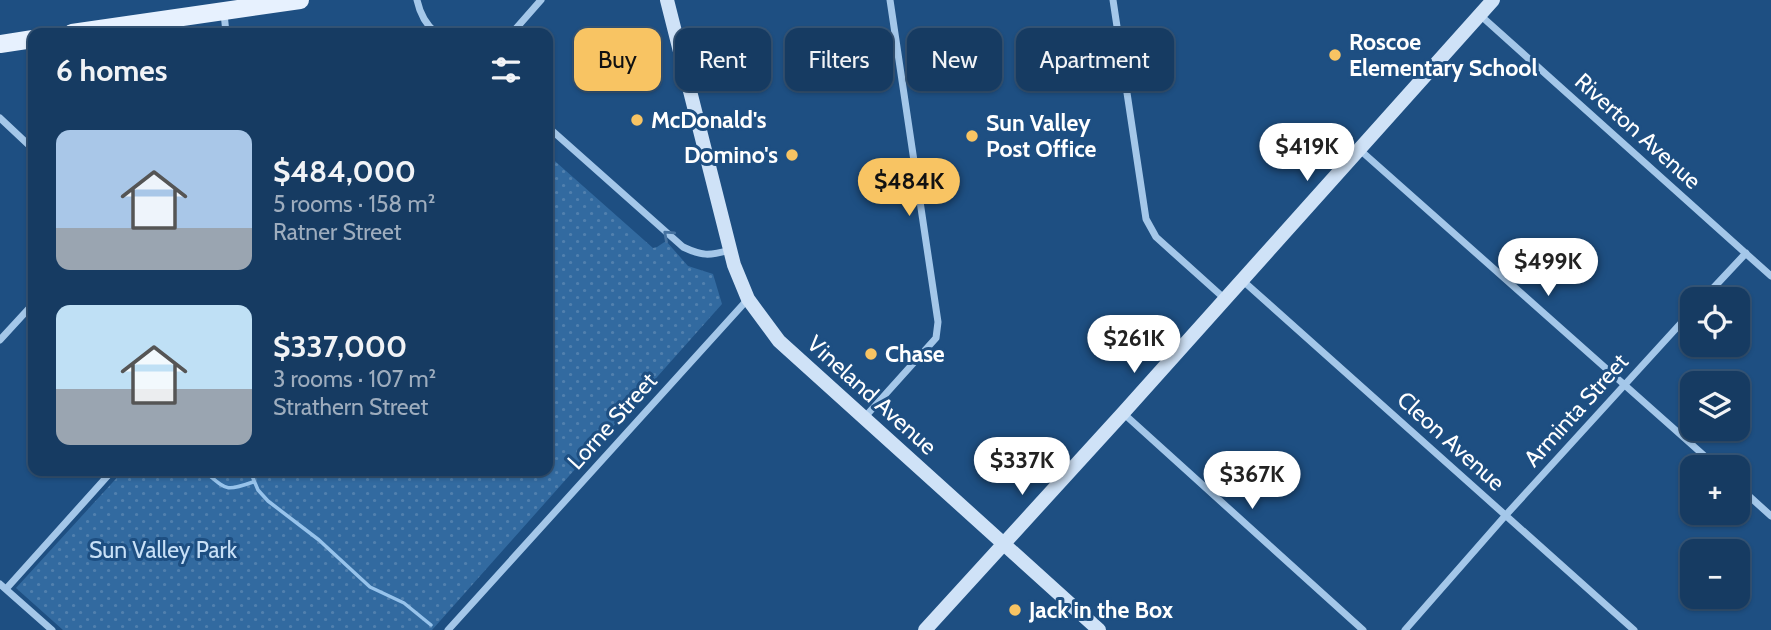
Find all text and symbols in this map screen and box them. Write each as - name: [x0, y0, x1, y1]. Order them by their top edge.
- chip: Buy: [574, 28, 661, 91]
- chip: Rent: [675, 28, 771, 91]
- chip: Filters: [785, 28, 893, 91]
- chip: New: [907, 28, 1002, 91]
- chip: Apartment: [1016, 28, 1174, 91]
- place label: Roscoe Elementary School: [1349, 28, 1537, 82]
- marker: Roscoe Elementary School: [1327, 47, 1343, 63]
- icon: filters: [487, 51, 525, 89]
- text: 6 homes: [56, 52, 167, 89]
- street label: Riverton Avenue: [1569, 67, 1707, 195]
- place label: McDonald's: [651, 106, 767, 134]
- place label: Sun Valley Post Office: [986, 109, 1097, 163]
- marker: McDonald's: [629, 112, 645, 128]
- pin: $419K: [1258, 124, 1356, 183]
- marker: Sun Valley Post Office: [964, 128, 980, 144]
- text: $419K: [1275, 132, 1339, 160]
- place label: Domino's: [684, 141, 778, 169]
- marker: Domino's: [784, 147, 800, 163]
- text: $484,000: [273, 153, 416, 190]
- icon: home: [112, 158, 196, 242]
- pin: $484K: [860, 158, 958, 218]
- text: $484K: [874, 167, 944, 195]
- text: 5 rooms · 158 m²: [273, 190, 435, 218]
- text: Ratner Street: [273, 218, 402, 246]
- one-way arrow: [664, 231, 677, 243]
- pin: $499K: [1499, 238, 1597, 298]
- text: $499K: [1514, 247, 1582, 275]
- map controls: [1680, 287, 1750, 609]
- button: locate: [1680, 287, 1750, 357]
- pin: $261K: [1085, 316, 1183, 375]
- text: $261K: [1103, 324, 1165, 352]
- text: $337,000: [273, 328, 407, 365]
- street label: Vineland Avenue: [801, 329, 943, 461]
- icon: home: [112, 333, 196, 417]
- place label: Chase: [885, 340, 945, 368]
- marker: Chase: [863, 346, 879, 362]
- street label: Arminta Street: [1518, 348, 1634, 472]
- text: 3 rooms · 107 m²: [273, 365, 436, 393]
- street label: Lorne Street: [561, 367, 663, 475]
- button: layers: [1680, 371, 1750, 441]
- street label: Cleon Avenue: [1392, 385, 1511, 497]
- text: Strathern Street: [273, 393, 428, 421]
- pin: $337K: [973, 438, 1071, 497]
- text: $337K: [990, 446, 1054, 474]
- pin: $367K: [1203, 452, 1301, 511]
- button: +: [1680, 455, 1750, 525]
- text: $367K: [1220, 460, 1284, 488]
- park label: Sun Valley Park: [89, 536, 238, 564]
- button: −: [1680, 539, 1750, 609]
- place label: Jack in the Box: [1028, 596, 1174, 624]
- marker: Jack in the Box: [1007, 602, 1023, 618]

